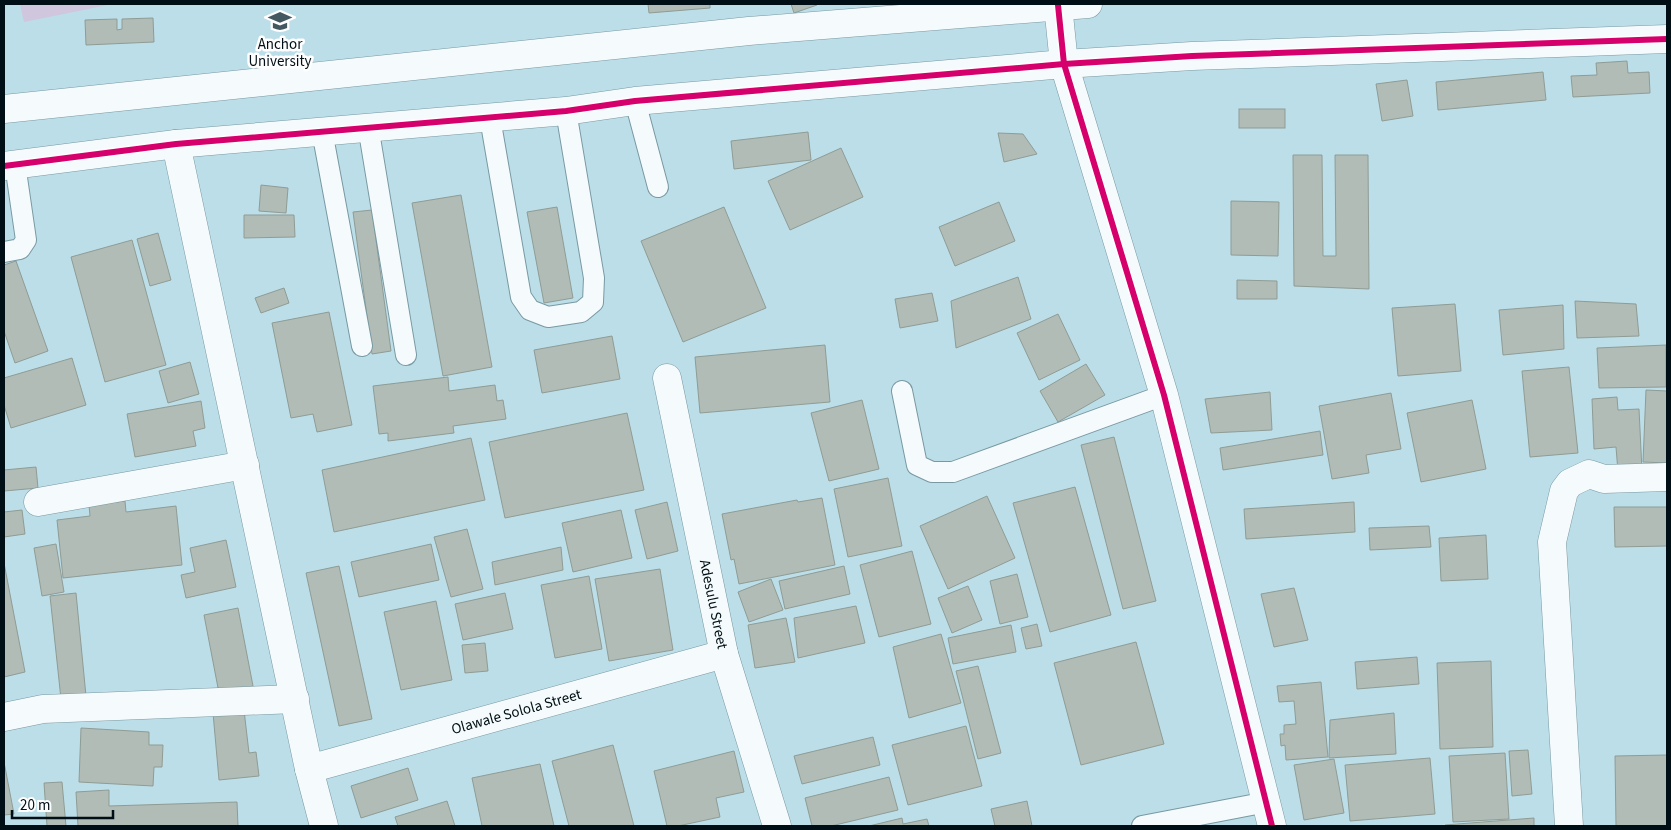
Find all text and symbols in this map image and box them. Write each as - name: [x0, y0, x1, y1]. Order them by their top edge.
- school or university icon: Anchor University: [267, 8, 293, 34]
- place label: Anchor University: [248, 34, 312, 72]
- street label: Adesulu Street: [694, 558, 733, 651]
- street label: Olawale Solola Street: [449, 684, 584, 740]
- scale bar: [12, 788, 114, 820]
- text: 20 m: [20, 795, 50, 816]

